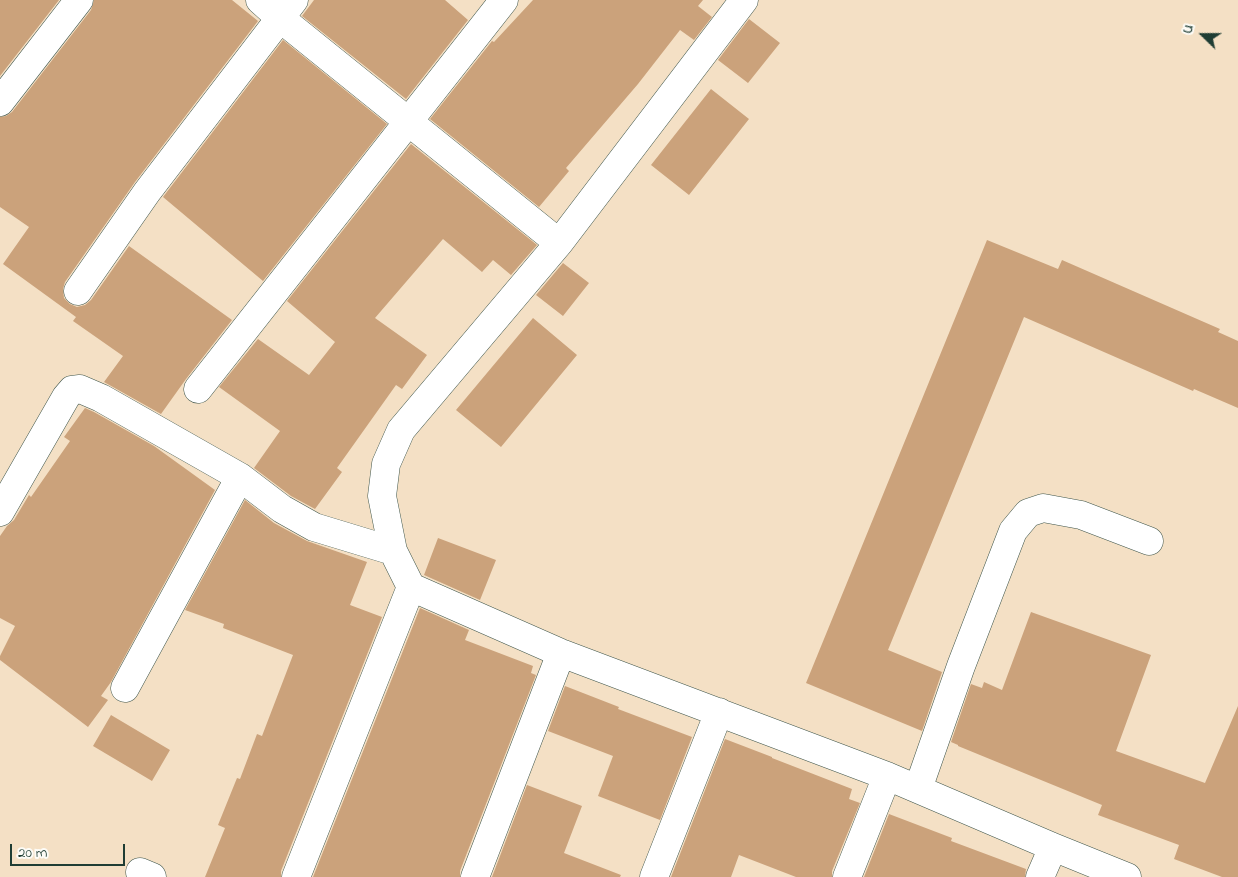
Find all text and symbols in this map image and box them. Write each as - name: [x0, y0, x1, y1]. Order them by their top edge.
- north arrow: [1178, 10, 1228, 60]
- text: U: [1177, 21, 1200, 37]
- scale bar: [12, 834, 128, 866]
- text: 20 m: [18, 842, 47, 864]

